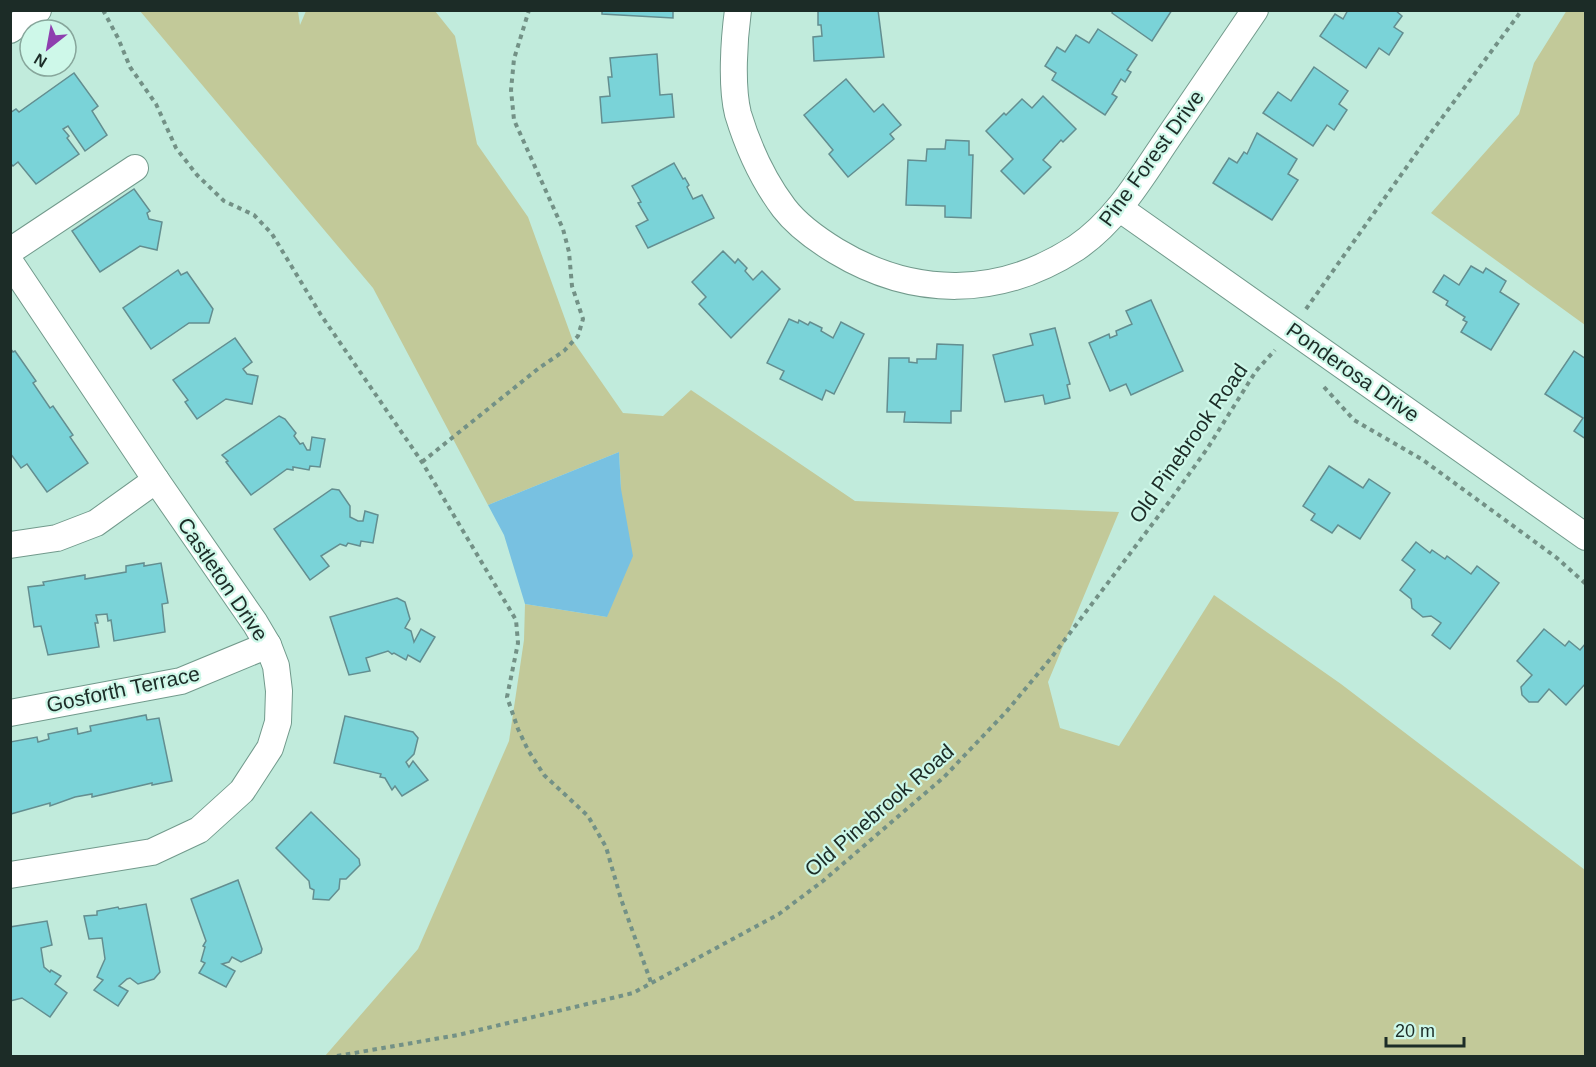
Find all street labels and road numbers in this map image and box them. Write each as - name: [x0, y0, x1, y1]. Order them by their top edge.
- street label: Pine Forest Drive: [1094, 86, 1208, 230]
- street label: Ponderosa Drive: [1282, 318, 1424, 426]
- street label: Old Pinebrook Road: [1124, 359, 1252, 527]
- street label: Castleton Drive: [173, 513, 273, 645]
- street label: Gosforth Terrace: [44, 662, 202, 716]
- street label: Old Pinebrook Road: [800, 739, 958, 881]

